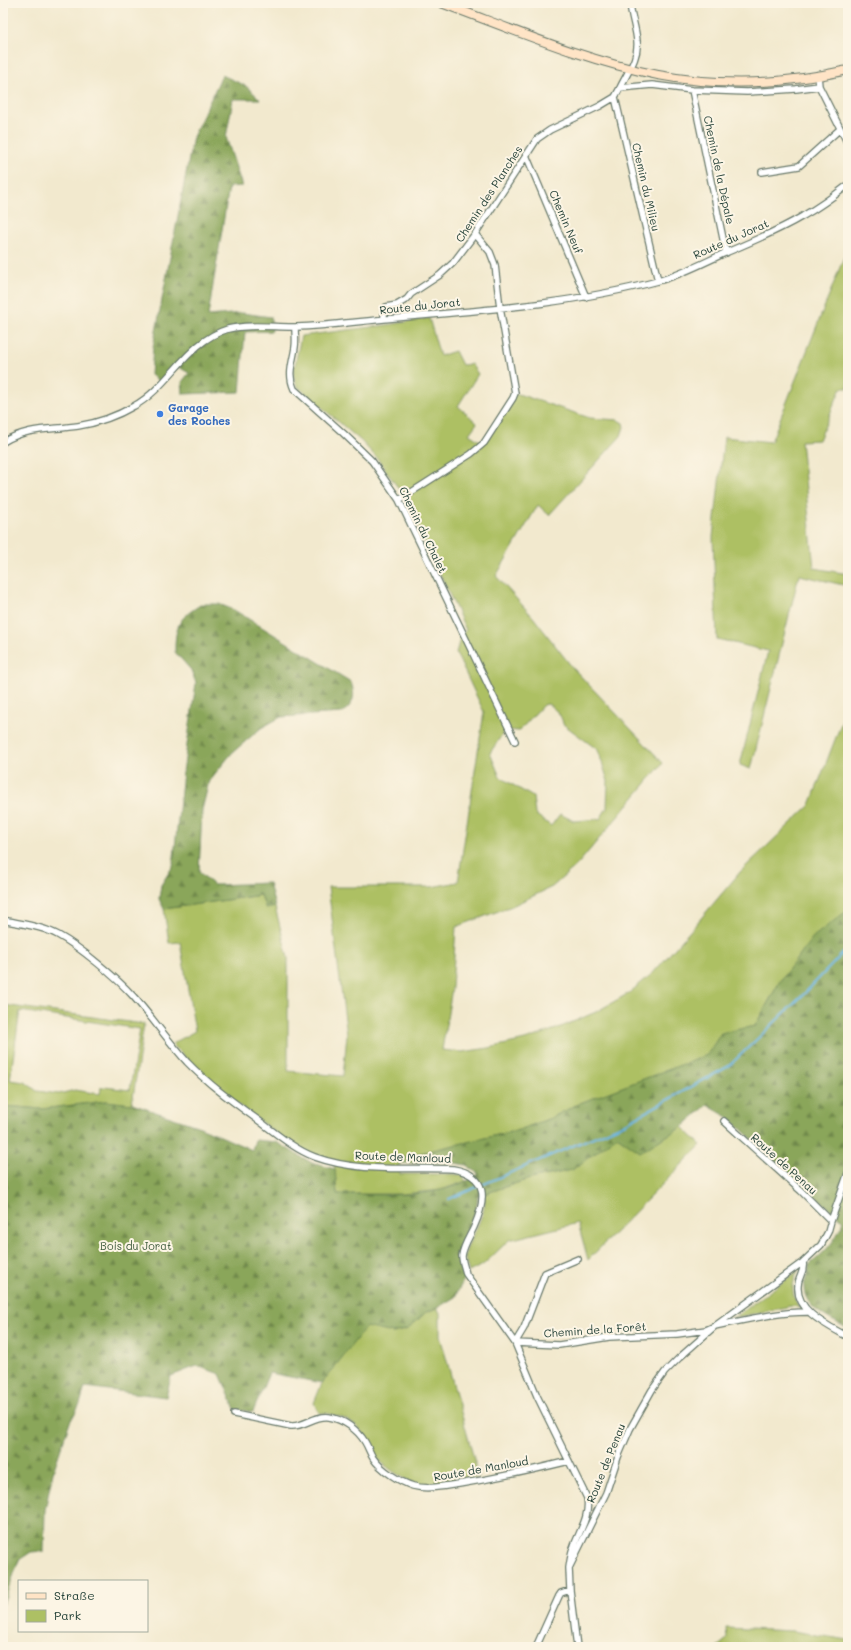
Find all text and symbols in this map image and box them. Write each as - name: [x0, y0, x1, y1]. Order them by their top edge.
- street label: Chemin de la Dépale: [701, 114, 738, 226]
- street label: Chemin du Milieu: [629, 141, 664, 233]
- street label: Chemin des Planches: [452, 142, 526, 245]
- street label: Chemin Neuf: [546, 188, 587, 257]
- street label: Route du Jorat: [691, 215, 771, 262]
- street label: Route du Jorat: [379, 294, 461, 317]
- place label: Garage des Roches: [168, 400, 231, 428]
- marker: Garage des Roches: [155, 409, 165, 419]
- street label: Chemin du Chalet: [396, 484, 451, 576]
- street label: Route de Penau: [748, 1130, 821, 1197]
- street label: Route de Manloud: [355, 1147, 451, 1166]
- park label: Bois du Jorat: [100, 1238, 172, 1253]
- street label: Chemin de la Forêt: [543, 1318, 647, 1341]
- street label: Route de Penau: [583, 1421, 628, 1505]
- street label: Route de Manloud: [432, 1453, 530, 1484]
- legend: [18, 1580, 148, 1632]
- text: Straße: [54, 1587, 95, 1603]
- text: Park: [54, 1607, 81, 1623]

